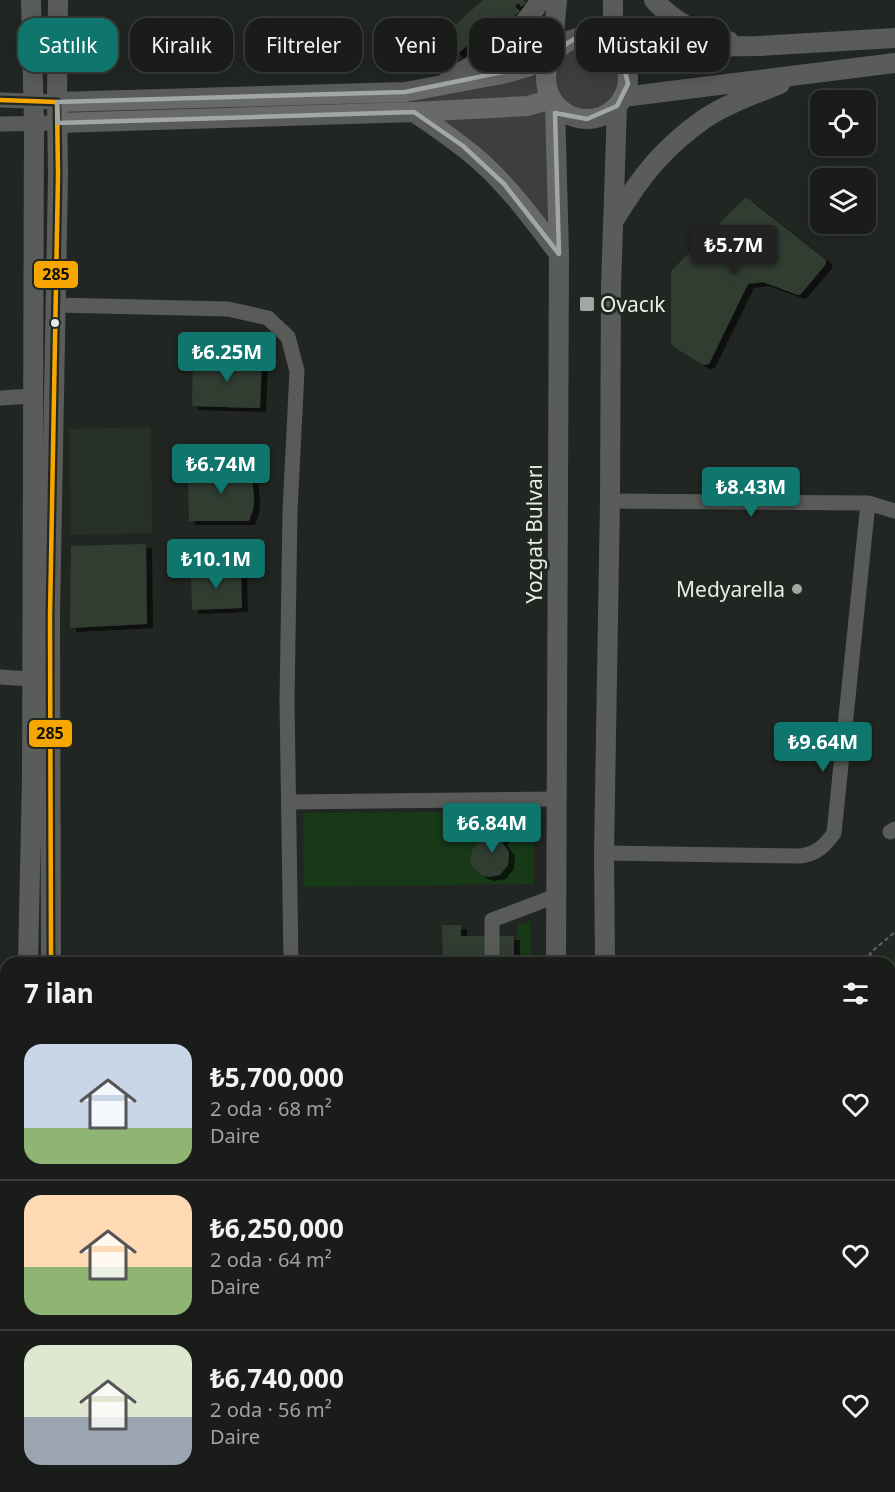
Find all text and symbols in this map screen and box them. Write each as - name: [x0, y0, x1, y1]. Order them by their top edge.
- chip: Satılık: [18, 18, 118, 72]
- chip: Kiralık: [130, 18, 233, 72]
- chip: Filtreler: [245, 18, 362, 72]
- chip: Yeni: [374, 18, 457, 72]
- chip: Daire: [469, 18, 564, 72]
- chip: Müstakil ev: [576, 18, 729, 72]
- map controls: [810, 90, 876, 234]
- button: locate: [810, 90, 876, 156]
- button: layers: [810, 168, 876, 234]
- pin: ₺5.7M: [692, 225, 776, 276]
- text: ₺5.7M: [705, 231, 763, 258]
- line badge: 285: [33, 260, 79, 289]
- text: 285: [42, 263, 70, 285]
- place label: Ovacık: [600, 290, 666, 318]
- marker: Ovacık: [578, 295, 596, 313]
- unlabelled marker: [49, 317, 61, 329]
- pin: ₺6.25M: [178, 332, 276, 383]
- text: ₺6.25M: [192, 338, 262, 365]
- pin: ₺6.74M: [172, 444, 270, 495]
- text: ₺6.74M: [186, 450, 256, 477]
- street label: Yozgat Bulvarı: [520, 464, 548, 604]
- pin: ₺8.43M: [702, 467, 800, 518]
- text: ₺8.43M: [716, 473, 786, 500]
- pin: ₺10.1M: [167, 539, 265, 590]
- text: ₺10.1M: [181, 545, 251, 572]
- place label: Medyarella: [676, 575, 785, 603]
- marker: Medyarella: [790, 582, 804, 596]
- line badge: 285: [28, 719, 73, 748]
- text: 285: [36, 722, 64, 744]
- pin: ₺9.64M: [774, 722, 872, 773]
- text: ₺9.64M: [788, 728, 858, 755]
- pin: ₺6.84M: [443, 803, 541, 854]
- text: ₺6.84M: [457, 809, 527, 836]
- text: 7 ilan: [24, 975, 94, 1011]
- icon: filters: [839, 977, 872, 1010]
- text: ₺5,700,000: [210, 1059, 344, 1095]
- icon: home: [72, 1068, 144, 1140]
- icon: heart: [839, 1088, 872, 1121]
- text: 2 oda · 68 m²: [210, 1095, 332, 1122]
- text: Daire: [210, 1122, 260, 1149]
- text: ₺6,250,000: [210, 1210, 344, 1246]
- icon: home: [72, 1219, 144, 1291]
- icon: heart: [839, 1239, 872, 1272]
- text: 2 oda · 64 m²: [210, 1246, 332, 1273]
- text: Daire: [210, 1273, 260, 1300]
- text: ₺6,740,000: [210, 1360, 344, 1396]
- icon: home: [72, 1369, 144, 1441]
- icon: heart: [839, 1389, 872, 1422]
- text: 2 oda · 56 m²: [210, 1396, 332, 1423]
- text: Daire: [210, 1423, 260, 1450]

